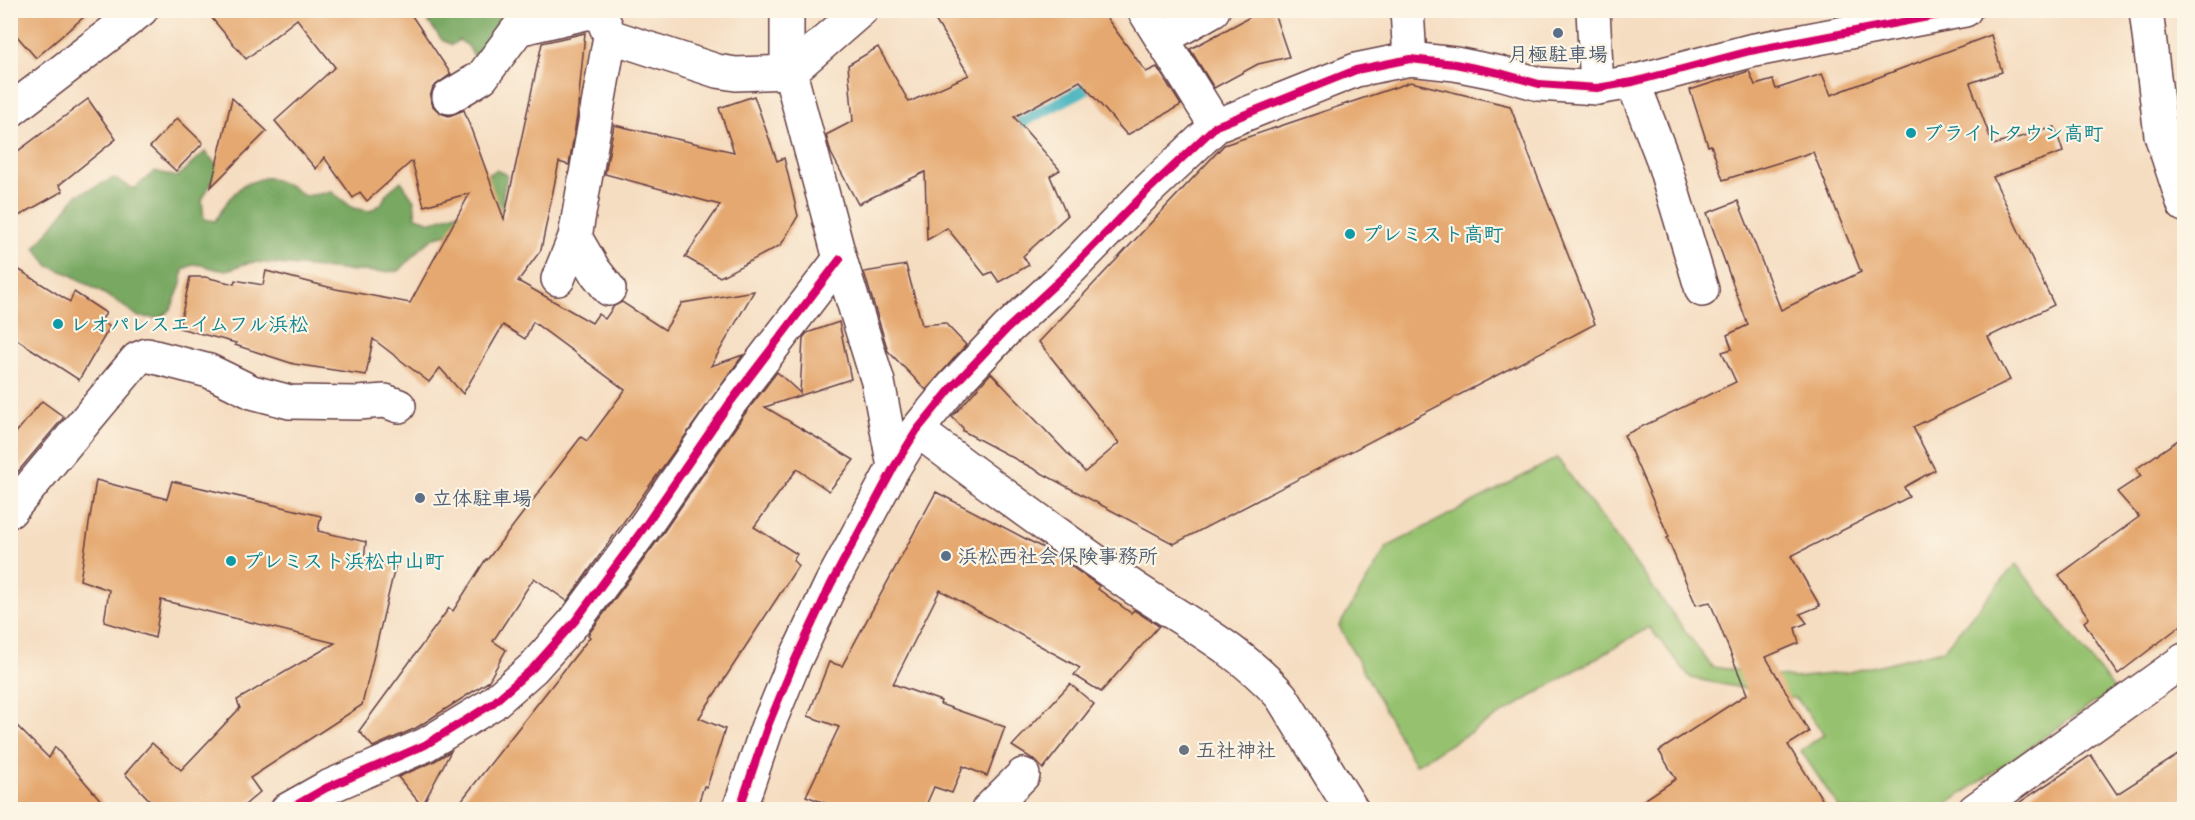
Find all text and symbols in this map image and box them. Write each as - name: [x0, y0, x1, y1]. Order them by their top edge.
- marker: 月極駐車場: [1551, 26, 1565, 40]
- place label: 月極駐車場: [1508, 40, 1608, 72]
- place label: ブライトタウン高町: [1923, 119, 2103, 151]
- marker: ブライトタウン高町: [1904, 126, 1918, 140]
- place label: プレミスト高町: [1362, 220, 1504, 252]
- marker: プレミスト高町: [1343, 227, 1357, 241]
- place label: レオパレスエイムフル浜松: [70, 310, 308, 342]
- marker: レオパレスエイムフル浜松: [51, 317, 65, 331]
- place label: 立体駐車場: [432, 484, 532, 516]
- marker: 立体駐車場: [413, 491, 427, 505]
- place label: 浜松西社会保険事務所: [958, 542, 1158, 574]
- place label: プレミスト浜松中山町: [243, 547, 445, 579]
- marker: 浜松西社会保険事務所: [939, 549, 953, 563]
- marker: プレミスト浜松中山町: [224, 554, 238, 568]
- place label: 五社神社: [1196, 736, 1276, 768]
- marker: 五社神社: [1177, 743, 1191, 757]

